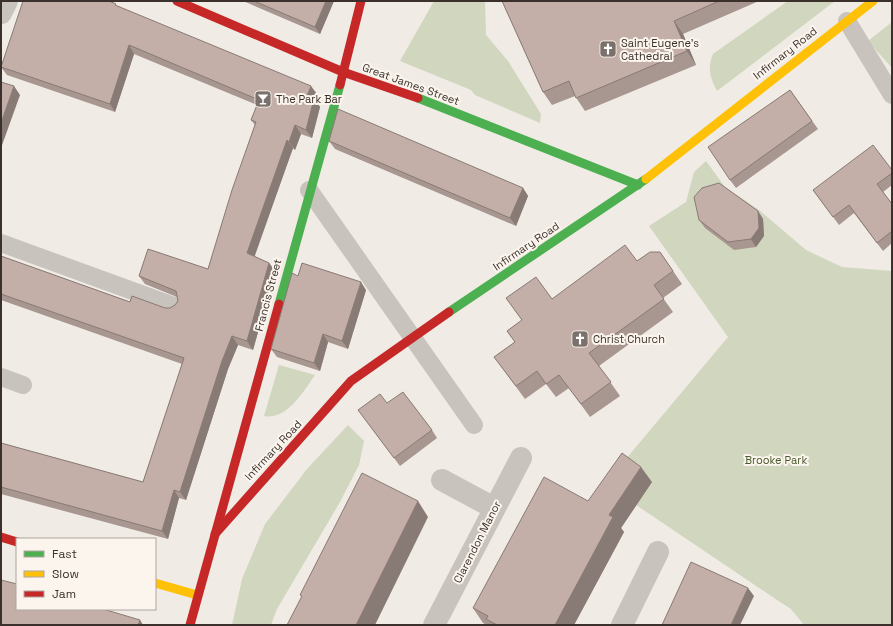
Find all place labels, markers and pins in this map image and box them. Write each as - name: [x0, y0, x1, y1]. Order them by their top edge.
- place label: Saint Eugene's Cathedral: [621, 36, 699, 63]
- church icon: Saint Eugene's Cathedral: [598, 39, 618, 59]
- bar icon: The Park Bar: [253, 89, 273, 109]
- place label: The Park Bar: [276, 92, 342, 106]
- church icon: Christ Church: [570, 329, 590, 349]
- place label: Christ Church: [593, 332, 665, 346]

